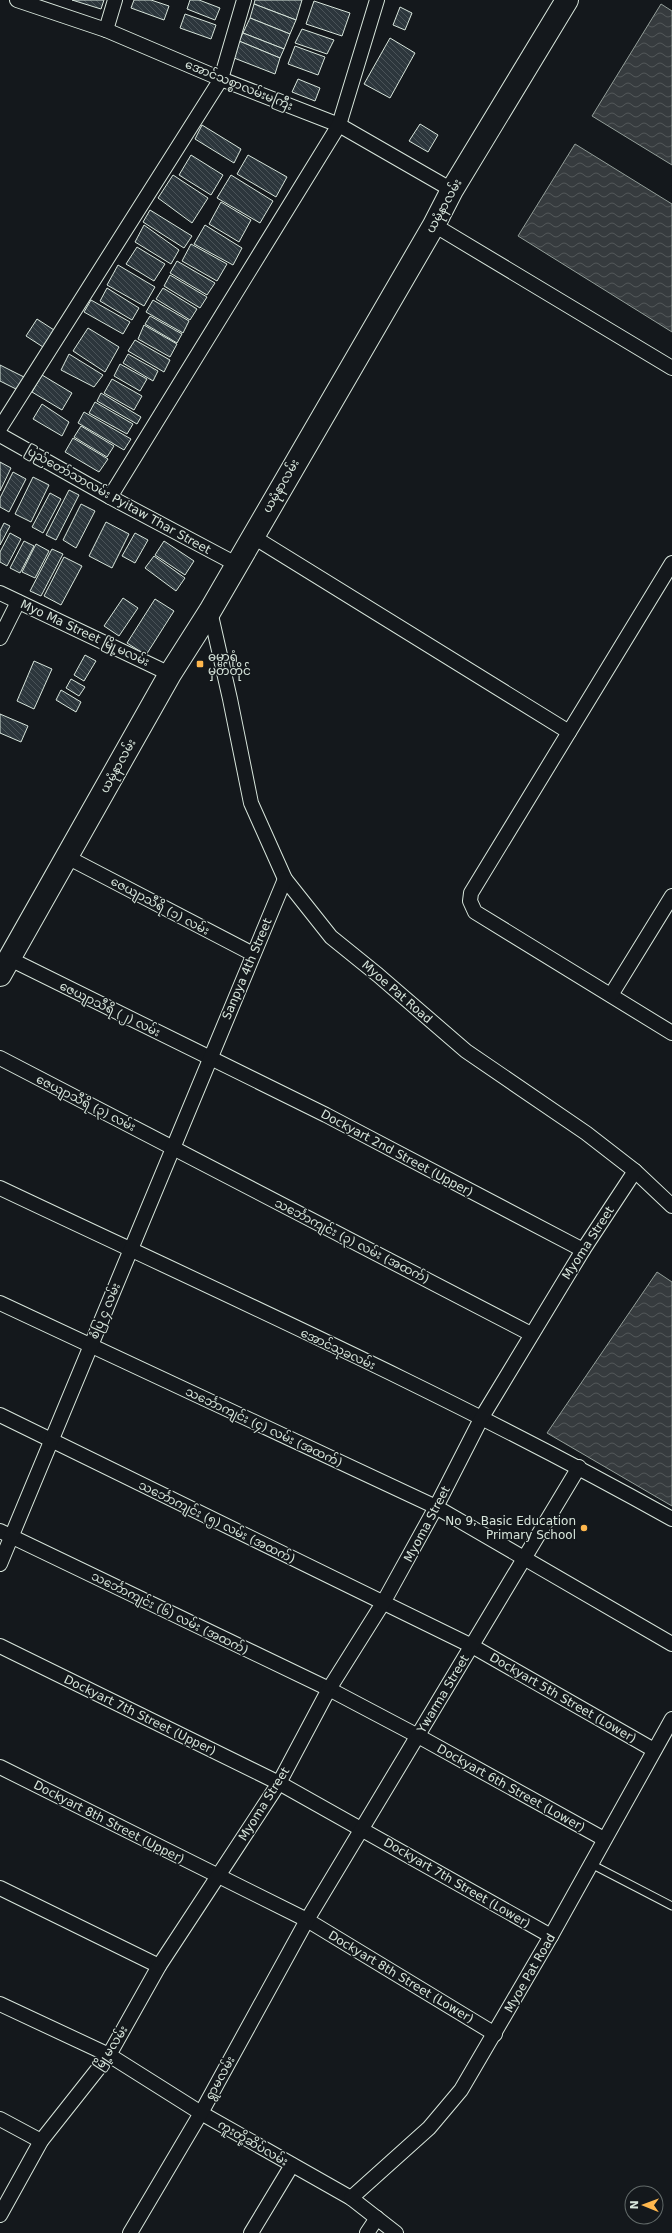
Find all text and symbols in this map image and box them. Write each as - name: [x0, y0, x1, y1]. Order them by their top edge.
- street label: အောင်သစ္စာလမ်းမကြီး: [182, 55, 296, 116]
- street label: ယမုံနာလမ်း: [422, 176, 467, 237]
- street label: ပြည်တော်သာလမ်း Pyitaw Thar Street: [21, 441, 214, 560]
- street label: ယမုံနာလမ်း: [258, 456, 305, 517]
- street label: Myo Ma Street မြို့မလမ်း: [17, 595, 153, 672]
- place label: ဓမ္မာရုံ မှတ်တိုင်: [208, 650, 251, 681]
- marker: ဓမ္မာရုံ မှတ်တိုင်: [195, 659, 205, 669]
- street label: ယမုံနာလမ်း: [96, 736, 141, 797]
- street label: ဇေယျာသီရိ (၁) လမ်း: [107, 872, 213, 941]
- street label: Sanpya 4th Street: [219, 916, 275, 1022]
- street label: Myoe Pat Road: [359, 958, 435, 1026]
- street label: ဇေယျာသီရိ (၂) လမ်း: [56, 977, 164, 1042]
- street label: ဇေယျာသီရိ (၃) လမ်း: [33, 1070, 139, 1137]
- street label: Dockyart 2nd Street (Upper): [319, 1107, 475, 1199]
- street label: သင်္ဘောကျင်း (၃) လမ်း (အထက်): [271, 1194, 433, 1289]
- street label: Myoma Street: [559, 1204, 617, 1282]
- street label: စံပြ ၄ လမ်း: [85, 1280, 126, 1342]
- street label: အောင်သုခလမ်း: [297, 1324, 378, 1375]
- street label: သင်္ဘောကျင်း (၄) လမ်း (အထက်): [182, 1383, 346, 1472]
- street label: သင်္ဘောကျင်း (၅) လမ်း (အထက်): [135, 1476, 298, 1569]
- street label: Myoma Street: [401, 1483, 453, 1564]
- place label: No 9, Basic Education Primary School: [445, 1514, 576, 1542]
- marker: No 9, Basic Education Primary School: [579, 1523, 589, 1533]
- street label: သင်္ဘောကျင်း (၆) လမ်း (အထက်): [88, 1567, 252, 1660]
- street label: Dockyart 5th Street (Lower): [487, 1650, 639, 1746]
- street label: Ywarma Street: [414, 1652, 472, 1736]
- street label: Dockyart 7th Street (Upper): [62, 1672, 218, 1758]
- street label: Dockyart 6th Street (Lower): [435, 1741, 587, 1835]
- street label: Myoma Street: [236, 1764, 292, 1843]
- street label: Dockyart 8th Street (Upper): [31, 1778, 187, 1866]
- street label: Dockyart 7th Street (Lower): [381, 1835, 533, 1931]
- street label: Dockyart 8th Street (Lower): [326, 1928, 476, 2026]
- street label: Myoe Pat Road: [502, 1931, 558, 2015]
- street label: မြို့မလမ်း: [90, 2022, 133, 2075]
- street label: ရွာမလမ်း: [201, 2053, 240, 2104]
- street label: ကူးတို့ဆိပ်လမ်း: [214, 2116, 292, 2171]
- north arrow: [624, 2185, 664, 2225]
- text: N: [628, 2200, 641, 2210]

